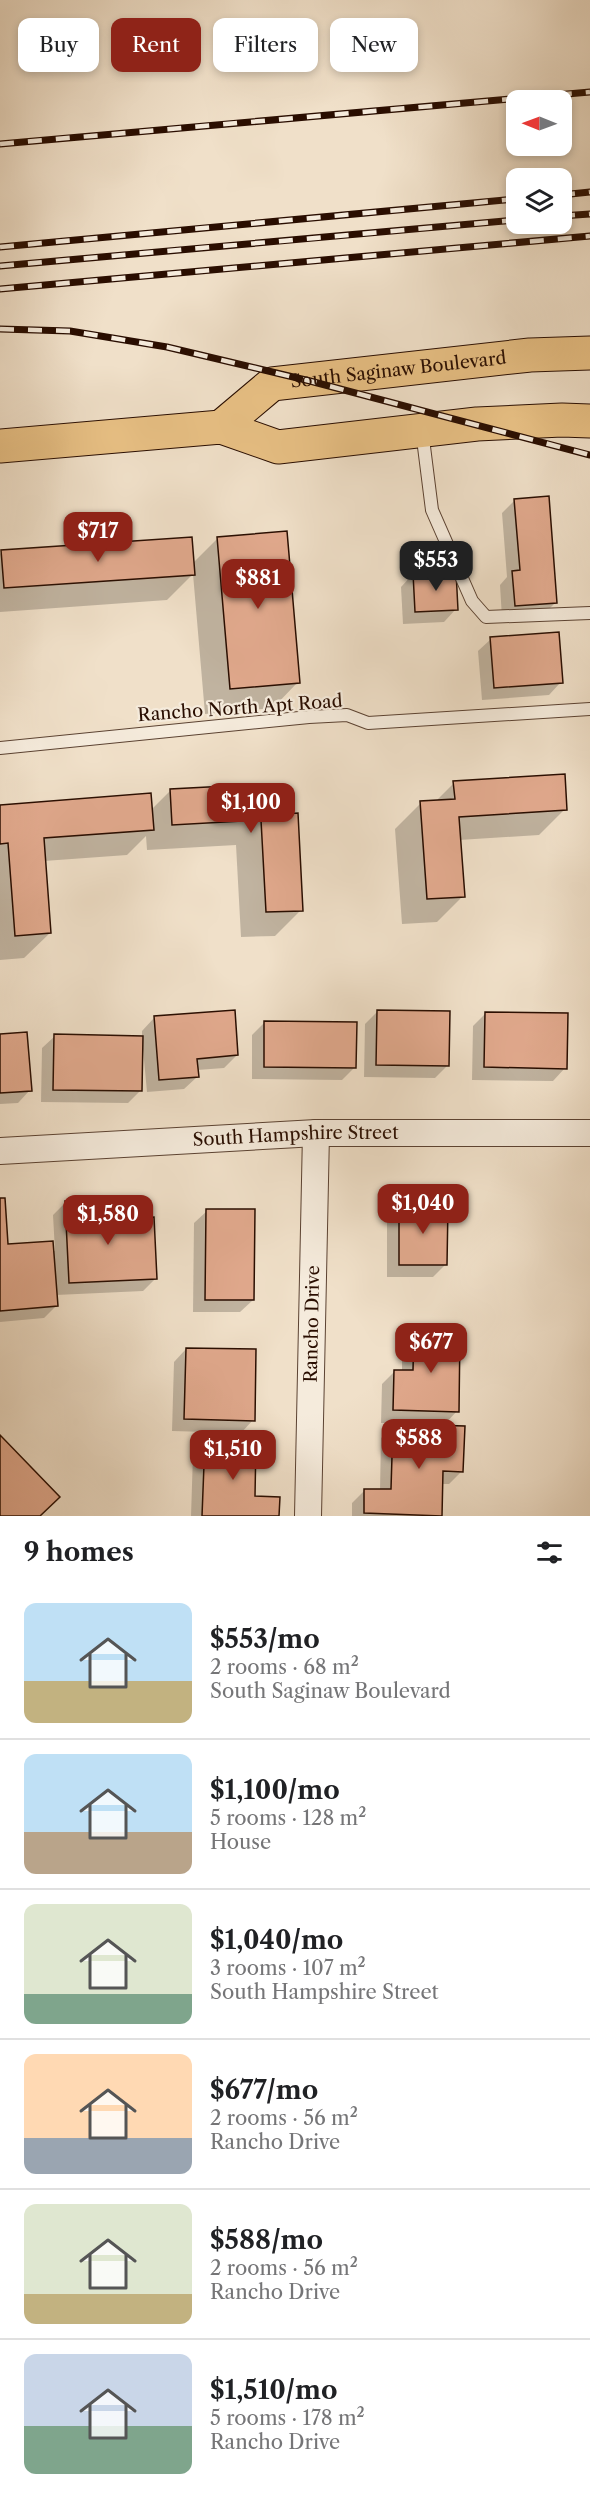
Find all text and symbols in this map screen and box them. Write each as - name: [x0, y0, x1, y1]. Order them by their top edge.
- chip: Buy: [18, 18, 99, 72]
- chip: Rent: [111, 18, 201, 72]
- chip: Filters: [213, 18, 318, 72]
- chip: New: [330, 18, 418, 72]
- north arrow: [506, 90, 572, 156]
- map controls: [506, 90, 572, 234]
- button: layers: [506, 168, 572, 234]
- street label: South Saginaw Boulevard: [289, 347, 508, 393]
- pin: $717: [62, 512, 134, 563]
- text: $717: [77, 519, 119, 543]
- pin: $553: [400, 541, 472, 592]
- text: $553: [414, 548, 458, 572]
- pin: $881: [222, 559, 294, 610]
- text: $881: [236, 566, 280, 590]
- street label: Rancho North Apt Road: [137, 690, 343, 726]
- pin: $1,100: [202, 783, 300, 834]
- text: $1,100: [221, 790, 281, 814]
- street label: South Hampshire Street: [192, 1122, 399, 1151]
- pin: $1,040: [374, 1184, 472, 1235]
- text: $1,040: [392, 1191, 454, 1215]
- pin: $1,580: [59, 1195, 157, 1246]
- text: $1,580: [77, 1202, 139, 1226]
- street label: Rancho Drive: [300, 1265, 324, 1383]
- pin: $677: [395, 1323, 467, 1374]
- text: $677: [409, 1330, 453, 1354]
- pin: $588: [383, 1419, 455, 1470]
- text: $588: [396, 1426, 442, 1450]
- pin: $1,510: [184, 1430, 282, 1481]
- text: $1,510: [204, 1437, 262, 1461]
- text: 9 homes: [24, 1536, 134, 1568]
- icon: filters: [533, 1536, 566, 1569]
- text: $553/mo: [210, 1623, 320, 1655]
- icon: home: [72, 1627, 144, 1699]
- text: 2 rooms · 68 m²: [210, 1655, 359, 1679]
- text: South Saginaw Boulevard: [210, 1679, 451, 1703]
- text: $1,100/mo: [210, 1774, 340, 1806]
- icon: home: [72, 1778, 144, 1850]
- text: 5 rooms · 128 m²: [210, 1806, 366, 1830]
- text: House: [210, 1830, 271, 1854]
- text: $1,040/mo: [210, 1924, 343, 1956]
- icon: home: [72, 1928, 144, 2000]
- text: 3 rooms · 107 m²: [210, 1956, 366, 1980]
- text: South Hampshire Street: [210, 1980, 439, 2004]
- text: $677/mo: [210, 2074, 318, 2106]
- icon: home: [72, 2078, 144, 2150]
- text: 2 rooms · 56 m²: [210, 2106, 358, 2130]
- text: Rancho Drive: [210, 2130, 340, 2154]
- text: $588/mo: [210, 2224, 323, 2256]
- icon: home: [72, 2228, 144, 2300]
- text: 2 rooms · 56 m²: [210, 2256, 358, 2280]
- text: Rancho Drive: [210, 2280, 340, 2304]
- text: $1,510/mo: [210, 2374, 338, 2406]
- icon: home: [72, 2378, 144, 2450]
- text: 5 rooms · 178 m²: [210, 2406, 365, 2430]
- text: Rancho Drive: [210, 2430, 340, 2454]

